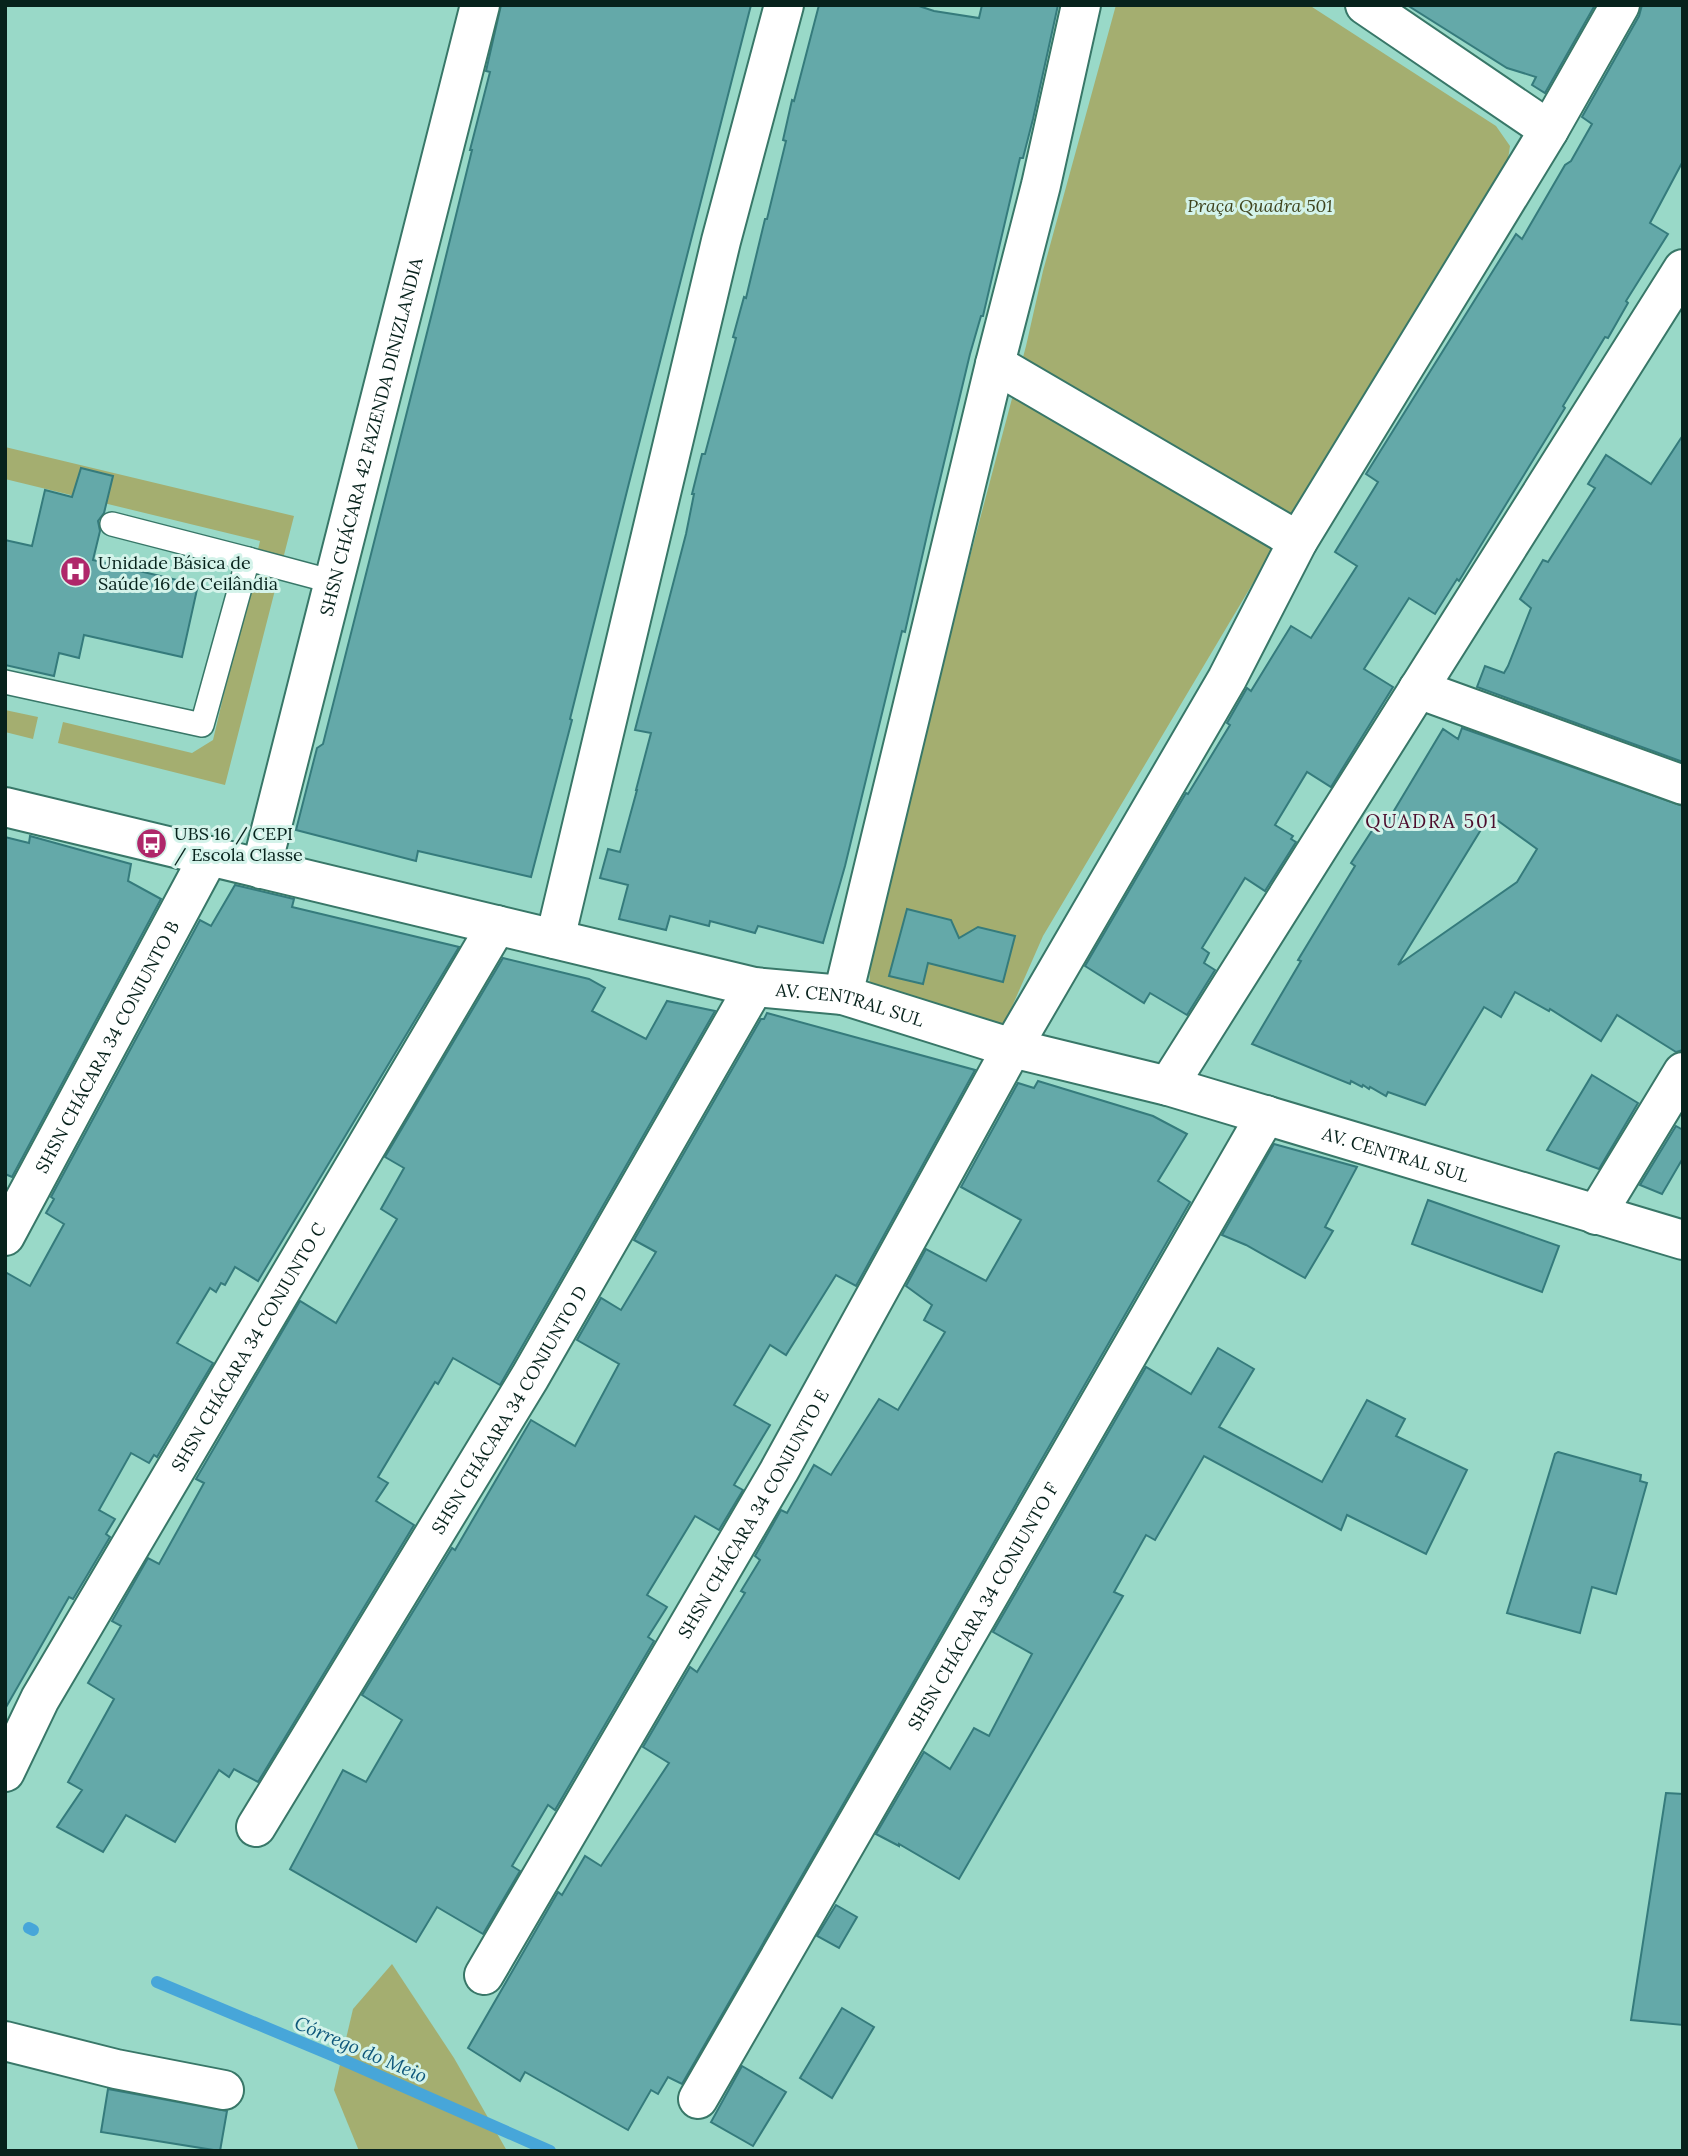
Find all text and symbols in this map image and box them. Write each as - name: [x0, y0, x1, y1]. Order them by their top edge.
- park label: Praça Quadra 501: [1187, 194, 1333, 217]
- street label: SHSN CHÁCARA 42 FAZENDA DINIZLANDIA: [314, 254, 427, 618]
- place label: Unidade Básica de Saúde 16 de Ceilândia: [98, 551, 278, 595]
- hospital icon: Unidade Básica de Saúde 16 de Ceilândia: [58, 555, 92, 589]
- district label: QUADRA 501: [1365, 809, 1499, 833]
- place label: UBS 16 / CEPI / Escola Classe: [174, 822, 303, 866]
- bus stop icon: UBS 16 / CEPI / Escola Classe: [134, 826, 168, 860]
- street label: SHSN CHÁCARA 34 CONJUNTO B: [30, 916, 184, 1177]
- street label: AV. CENTRAL SUL: [774, 977, 927, 1031]
- street label: AV. CENTRAL SUL: [1319, 1121, 1472, 1187]
- street label: SHSN CHÁCARA 34 CONJUNTO C: [166, 1218, 330, 1475]
- street label: SHSN CHÁCARA 34 CONJUNTO D: [426, 1281, 592, 1538]
- street label: SHSN CHÁCARA 34 CONJUNTO E: [672, 1385, 833, 1642]
- street label: SHSN CHÁCARA 34 CONJUNTO F: [902, 1478, 1063, 1734]
- water label: Córrego do Meio: [291, 2010, 431, 2088]

